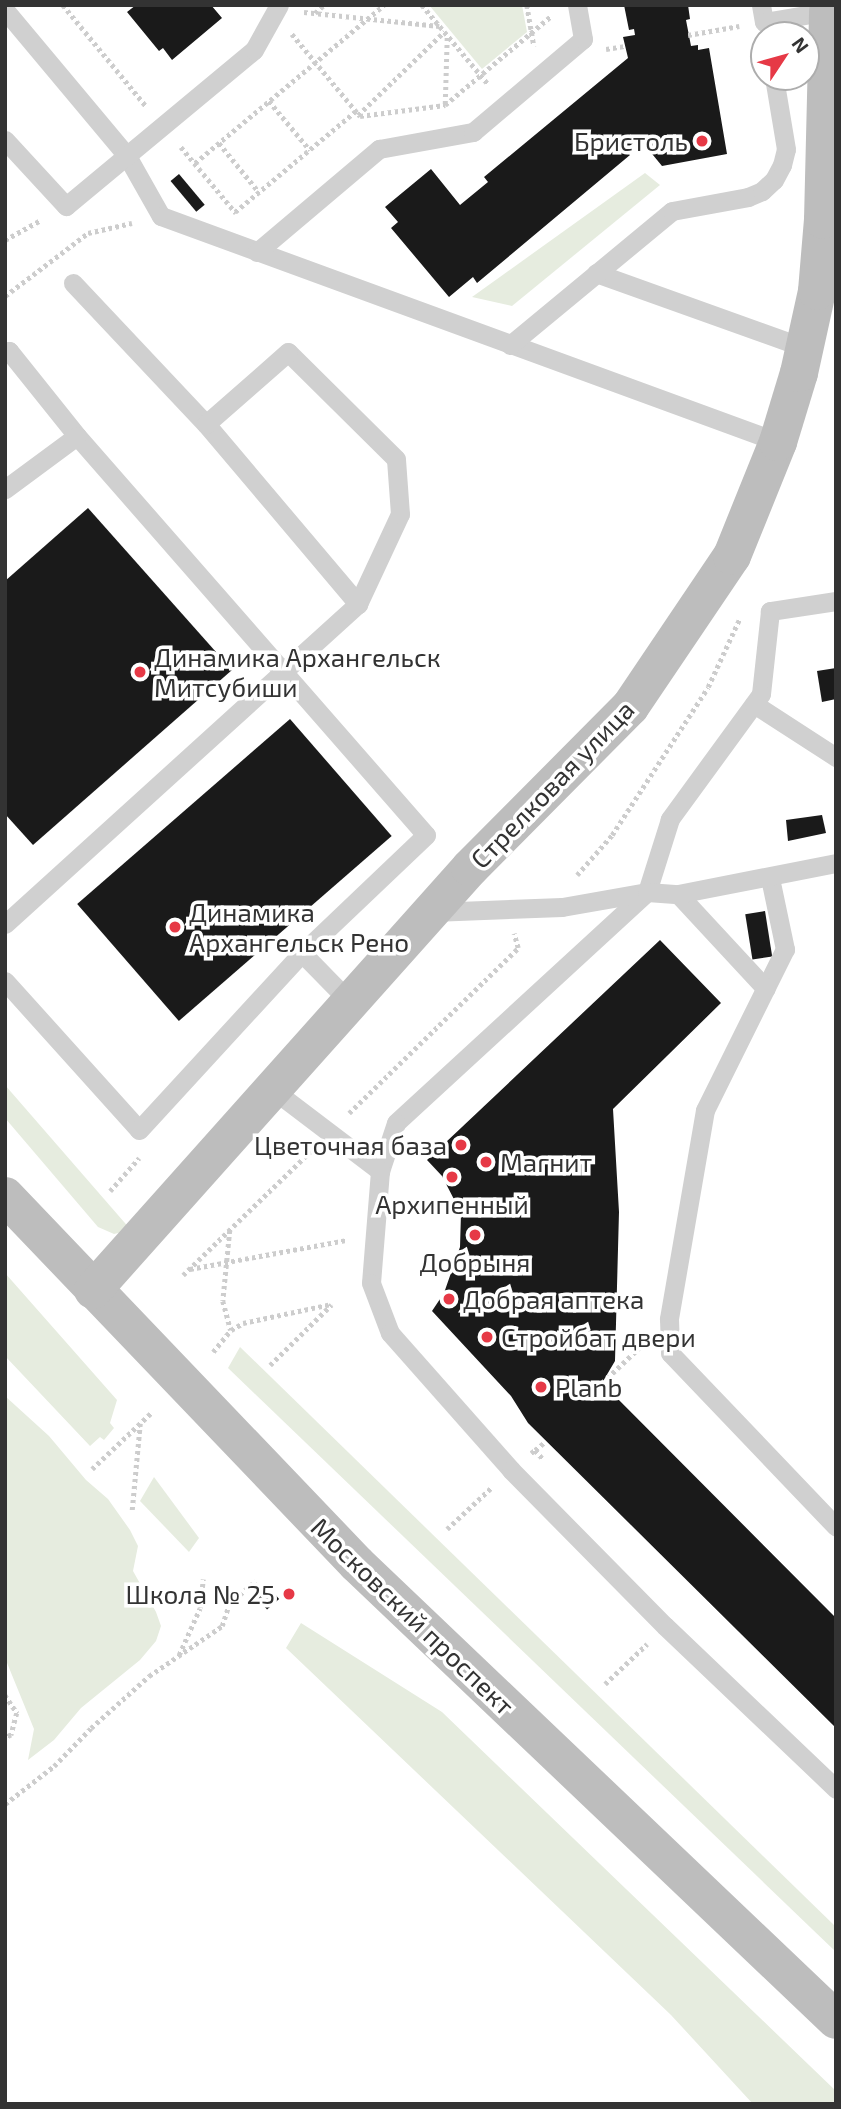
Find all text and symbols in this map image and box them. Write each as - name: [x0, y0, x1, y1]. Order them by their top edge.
- north arrow: [750, 21, 820, 91]
- text: N: [787, 32, 814, 57]
- place label: Бристоль: [574, 125, 688, 157]
- marker: Бристоль: [694, 133, 710, 149]
- place label: Динамика Архангельск Митсубиши: [154, 641, 441, 702]
- marker: Динамика Архангельск Митсубиши: [132, 664, 148, 680]
- street label: Стрелковая улица: [464, 694, 640, 874]
- place label: Динамика Архангельск Рено: [189, 896, 409, 958]
- marker: Динамика Архангельск Рено: [167, 919, 183, 935]
- place label: Цветочная база: [254, 1129, 447, 1161]
- marker: Цветочная база: [453, 1137, 469, 1153]
- place label: Магнит: [500, 1146, 592, 1178]
- marker: Магнит: [478, 1154, 494, 1170]
- marker: Архипенный: [444, 1169, 460, 1185]
- place label: Архипенный: [375, 1188, 529, 1220]
- marker: Добрыня: [467, 1227, 483, 1243]
- place label: Добрыня: [420, 1246, 530, 1278]
- place label: Добрая аптека: [463, 1283, 644, 1315]
- marker: Добрая аптека: [441, 1291, 457, 1307]
- place label: Стройбат двери: [501, 1321, 696, 1353]
- marker: Стройбат двери: [479, 1329, 495, 1345]
- place label: Planb: [555, 1371, 622, 1403]
- marker: Planb: [533, 1379, 549, 1395]
- street label: Московский проспект: [305, 1511, 521, 1721]
- place label: Школа № 25: [126, 1578, 275, 1610]
- marker: Школа № 25: [281, 1586, 297, 1602]

